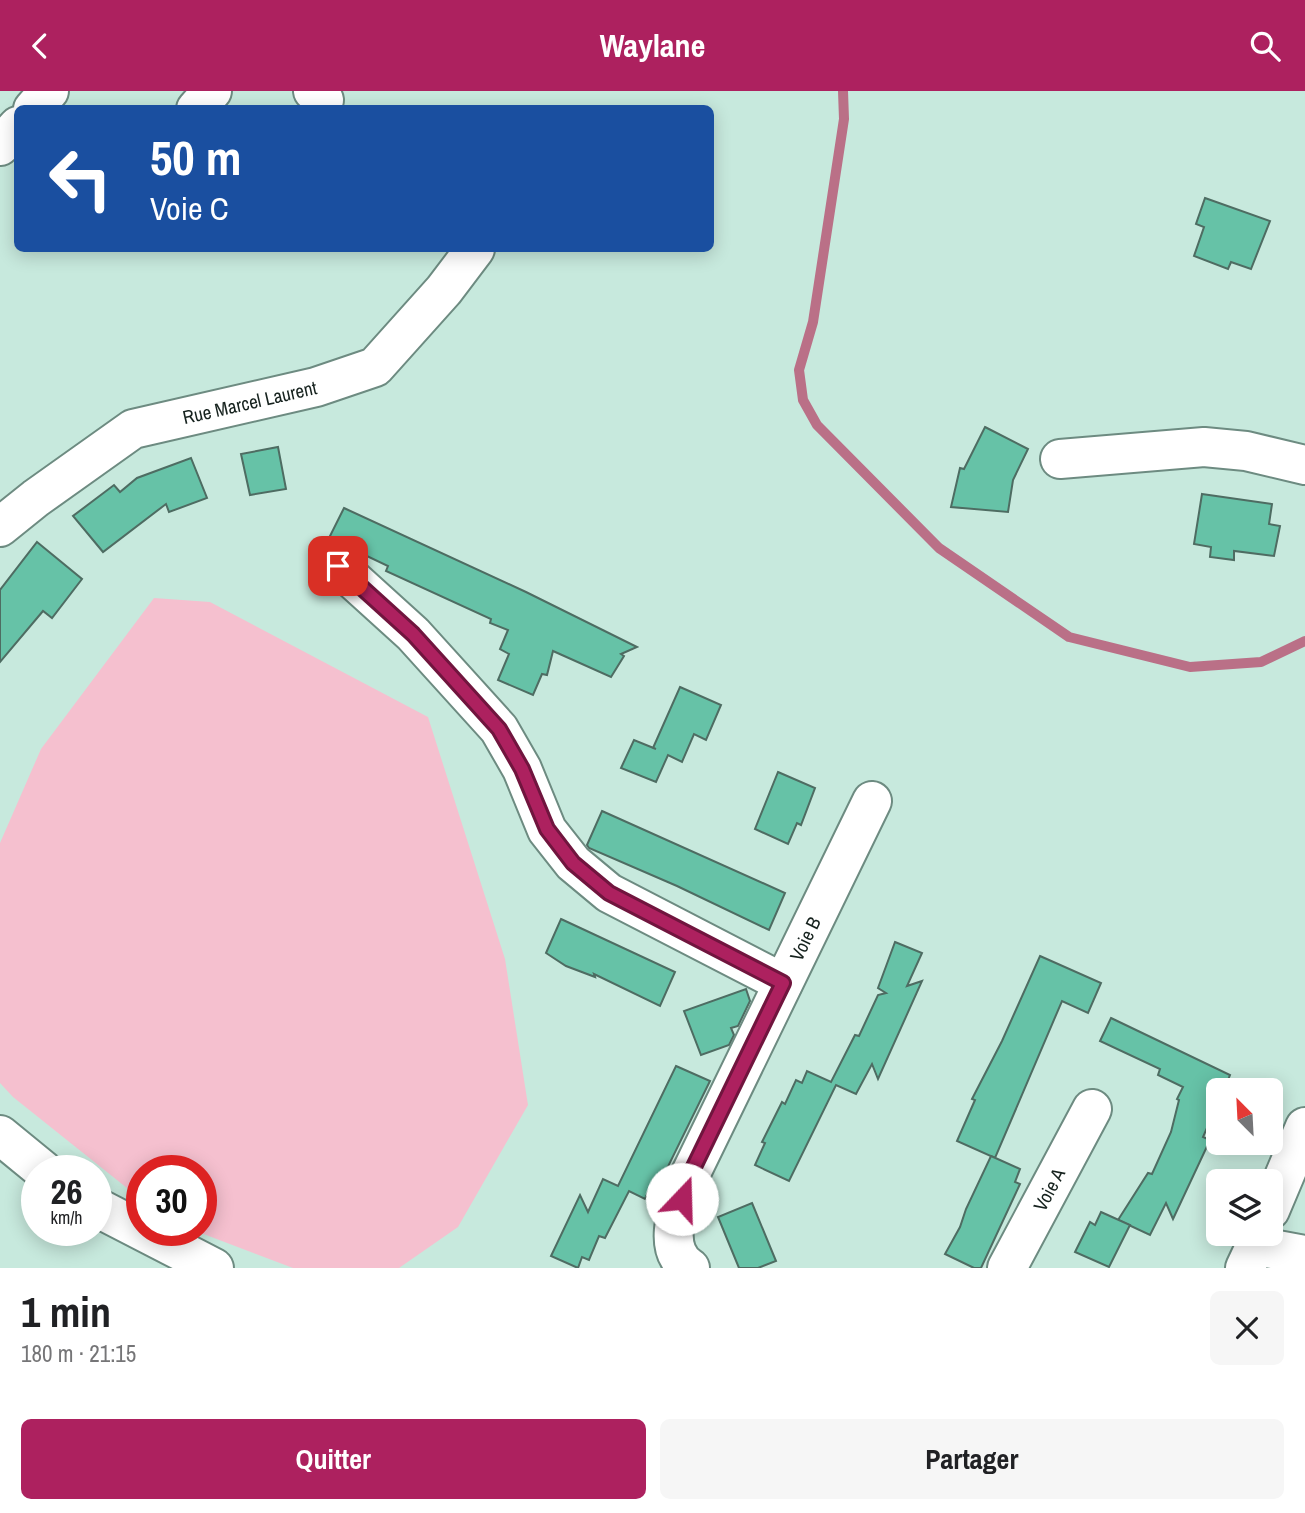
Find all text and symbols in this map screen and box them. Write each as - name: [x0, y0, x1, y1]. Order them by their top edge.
- text: Waylane: [600, 24, 705, 67]
- icon: back: [21, 27, 59, 65]
- icon: search: [1246, 27, 1284, 65]
- text: 50 m: [150, 124, 242, 190]
- icon: left: [35, 133, 126, 224]
- text: Voie C: [150, 187, 229, 230]
- street label: Rue Marcel Laurent: [180, 374, 320, 430]
- pin: [308, 536, 368, 596]
- icon: arrive: [319, 547, 357, 585]
- street label: Voie B: [783, 912, 827, 965]
- north arrow: [1206, 1078, 1283, 1155]
- map controls: [1206, 1078, 1283, 1246]
- speed limit sign: 30: [126, 1155, 217, 1246]
- position arrow: [645, 1162, 719, 1236]
- street label: Voie A: [1027, 1163, 1071, 1216]
- text: 26: [51, 1168, 82, 1215]
- button: layers: [1206, 1169, 1283, 1246]
- text: km/h: [51, 1205, 83, 1230]
- text: 1 min: [21, 1284, 111, 1340]
- button: close: [1210, 1291, 1284, 1365]
- text: 180 m · 21:15: [21, 1338, 136, 1369]
- button: Quitter: [21, 1419, 646, 1499]
- button: Partager: [660, 1419, 1284, 1499]

